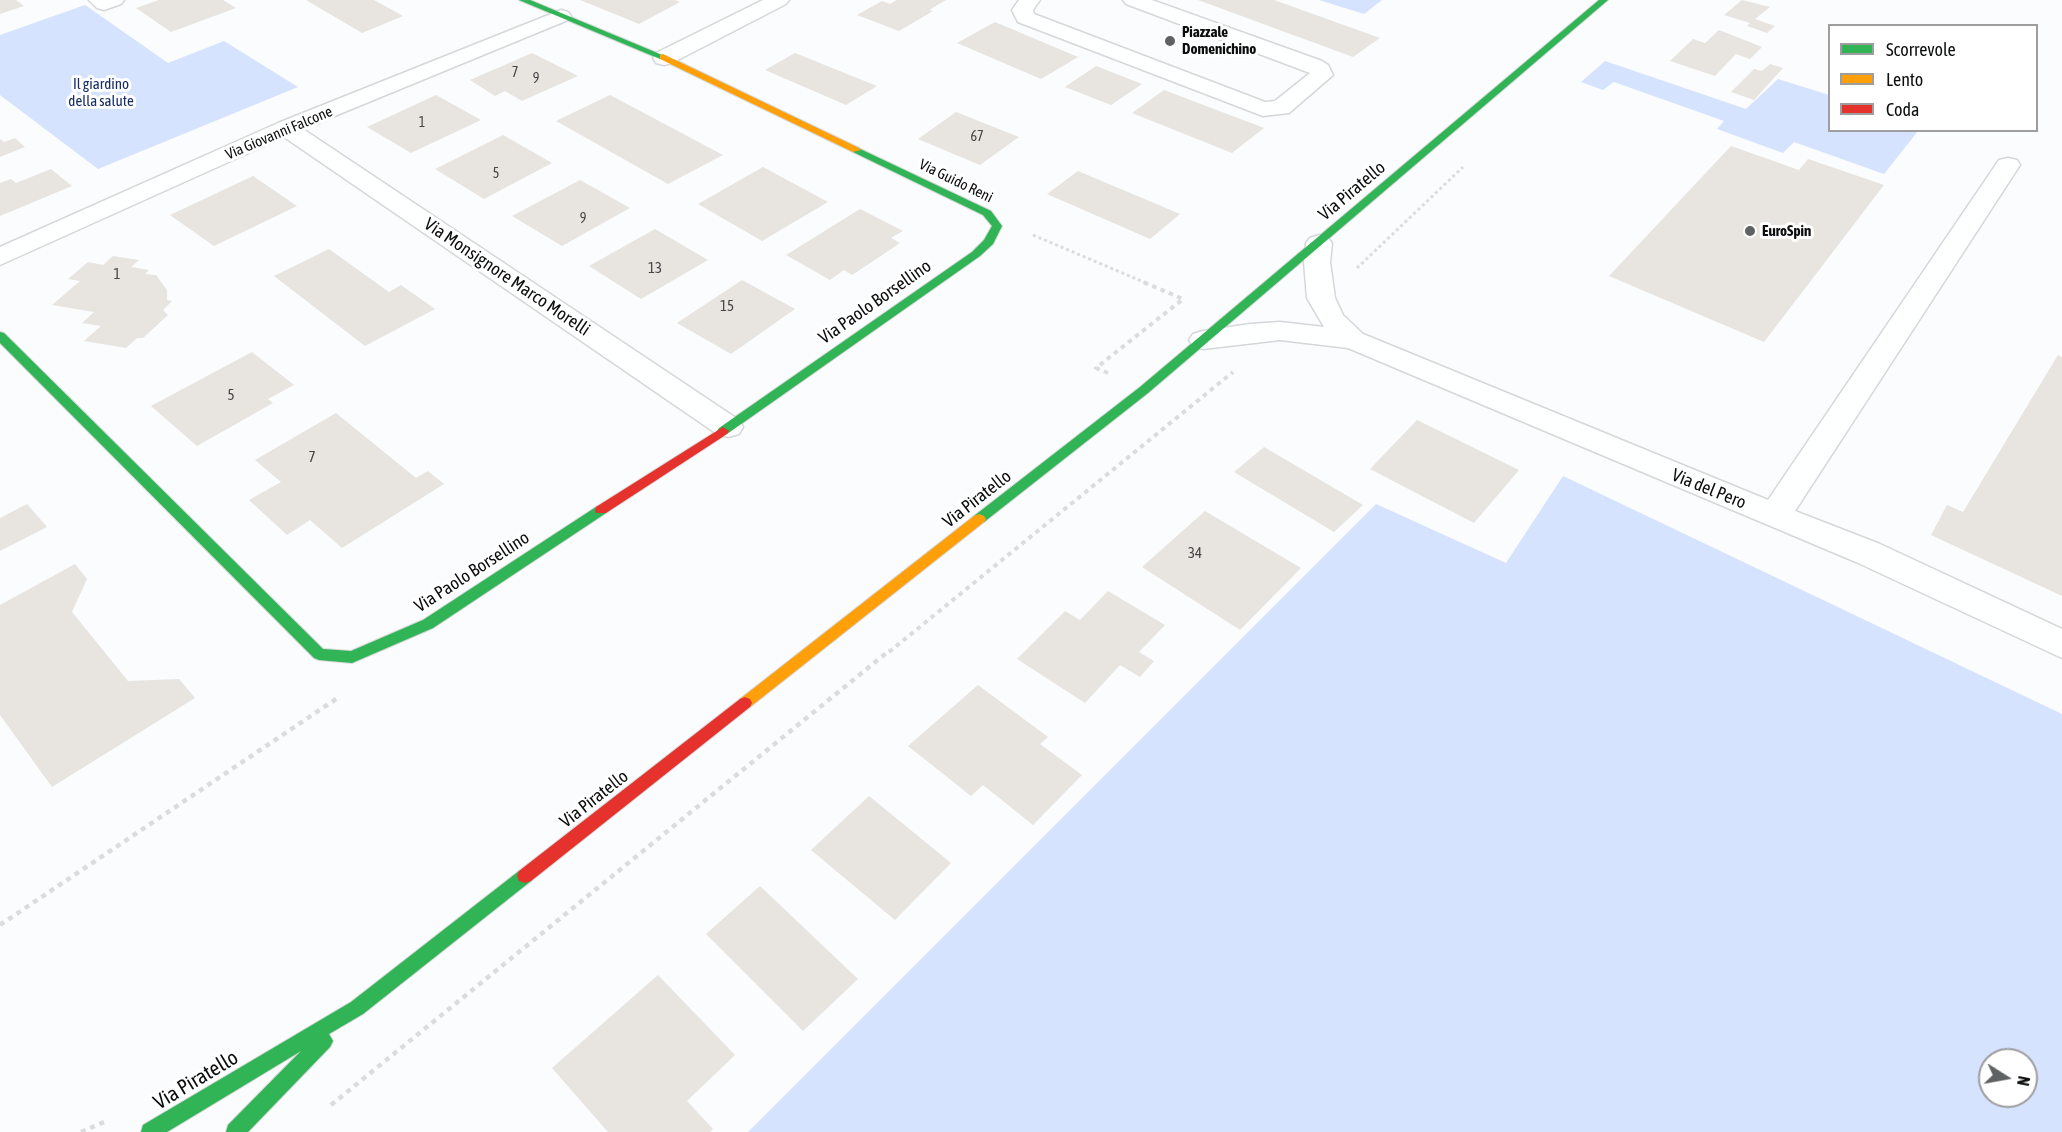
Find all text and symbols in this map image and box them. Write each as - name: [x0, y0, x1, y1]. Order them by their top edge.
- place label: Piazzale Domenichino: [1182, 23, 1256, 58]
- legend: [1828, 24, 2038, 132]
- marker: Piazzale Domenichino: [1163, 34, 1177, 48]
- text: Scorrevole: [1886, 39, 1956, 60]
- house number: 7: [512, 65, 518, 81]
- text: Lento: [1886, 69, 1923, 90]
- house number: 9: [533, 71, 539, 87]
- park label: Il giardino della salute: [68, 75, 134, 110]
- text: Coda: [1886, 99, 1919, 120]
- street label: Via Giovanni Falcone: [223, 102, 335, 164]
- house number: 1: [419, 115, 425, 131]
- house number: 67: [970, 129, 984, 145]
- street label: Via Guido Reni: [916, 155, 996, 207]
- street label: Via Piratello: [1314, 157, 1390, 225]
- house number: 5: [493, 166, 499, 182]
- house number: 9: [580, 211, 586, 227]
- street label: Via Monsignore Marco Morelli: [420, 213, 594, 341]
- place label: EuroSpin: [1762, 222, 1811, 240]
- marker: EuroSpin: [1743, 224, 1757, 238]
- street label: Via Paolo Borsellino: [815, 255, 935, 349]
- house number: 13: [648, 259, 662, 277]
- house number: 1: [113, 265, 121, 283]
- house number: 15: [720, 297, 734, 315]
- house number: 5: [227, 386, 235, 404]
- house number: 7: [308, 448, 316, 466]
- street label: Via del Pero: [1669, 464, 1749, 514]
- street label: Via Piratello: [939, 466, 1015, 532]
- street label: Via Paolo Borsellino: [411, 527, 533, 617]
- house number: 34: [1188, 544, 1202, 562]
- street label: Via Piratello: [556, 766, 632, 832]
- street label: Via Piratello: [149, 1045, 243, 1115]
- north arrow: [1978, 1048, 2038, 1108]
- text: N: [2014, 1075, 2033, 1087]

